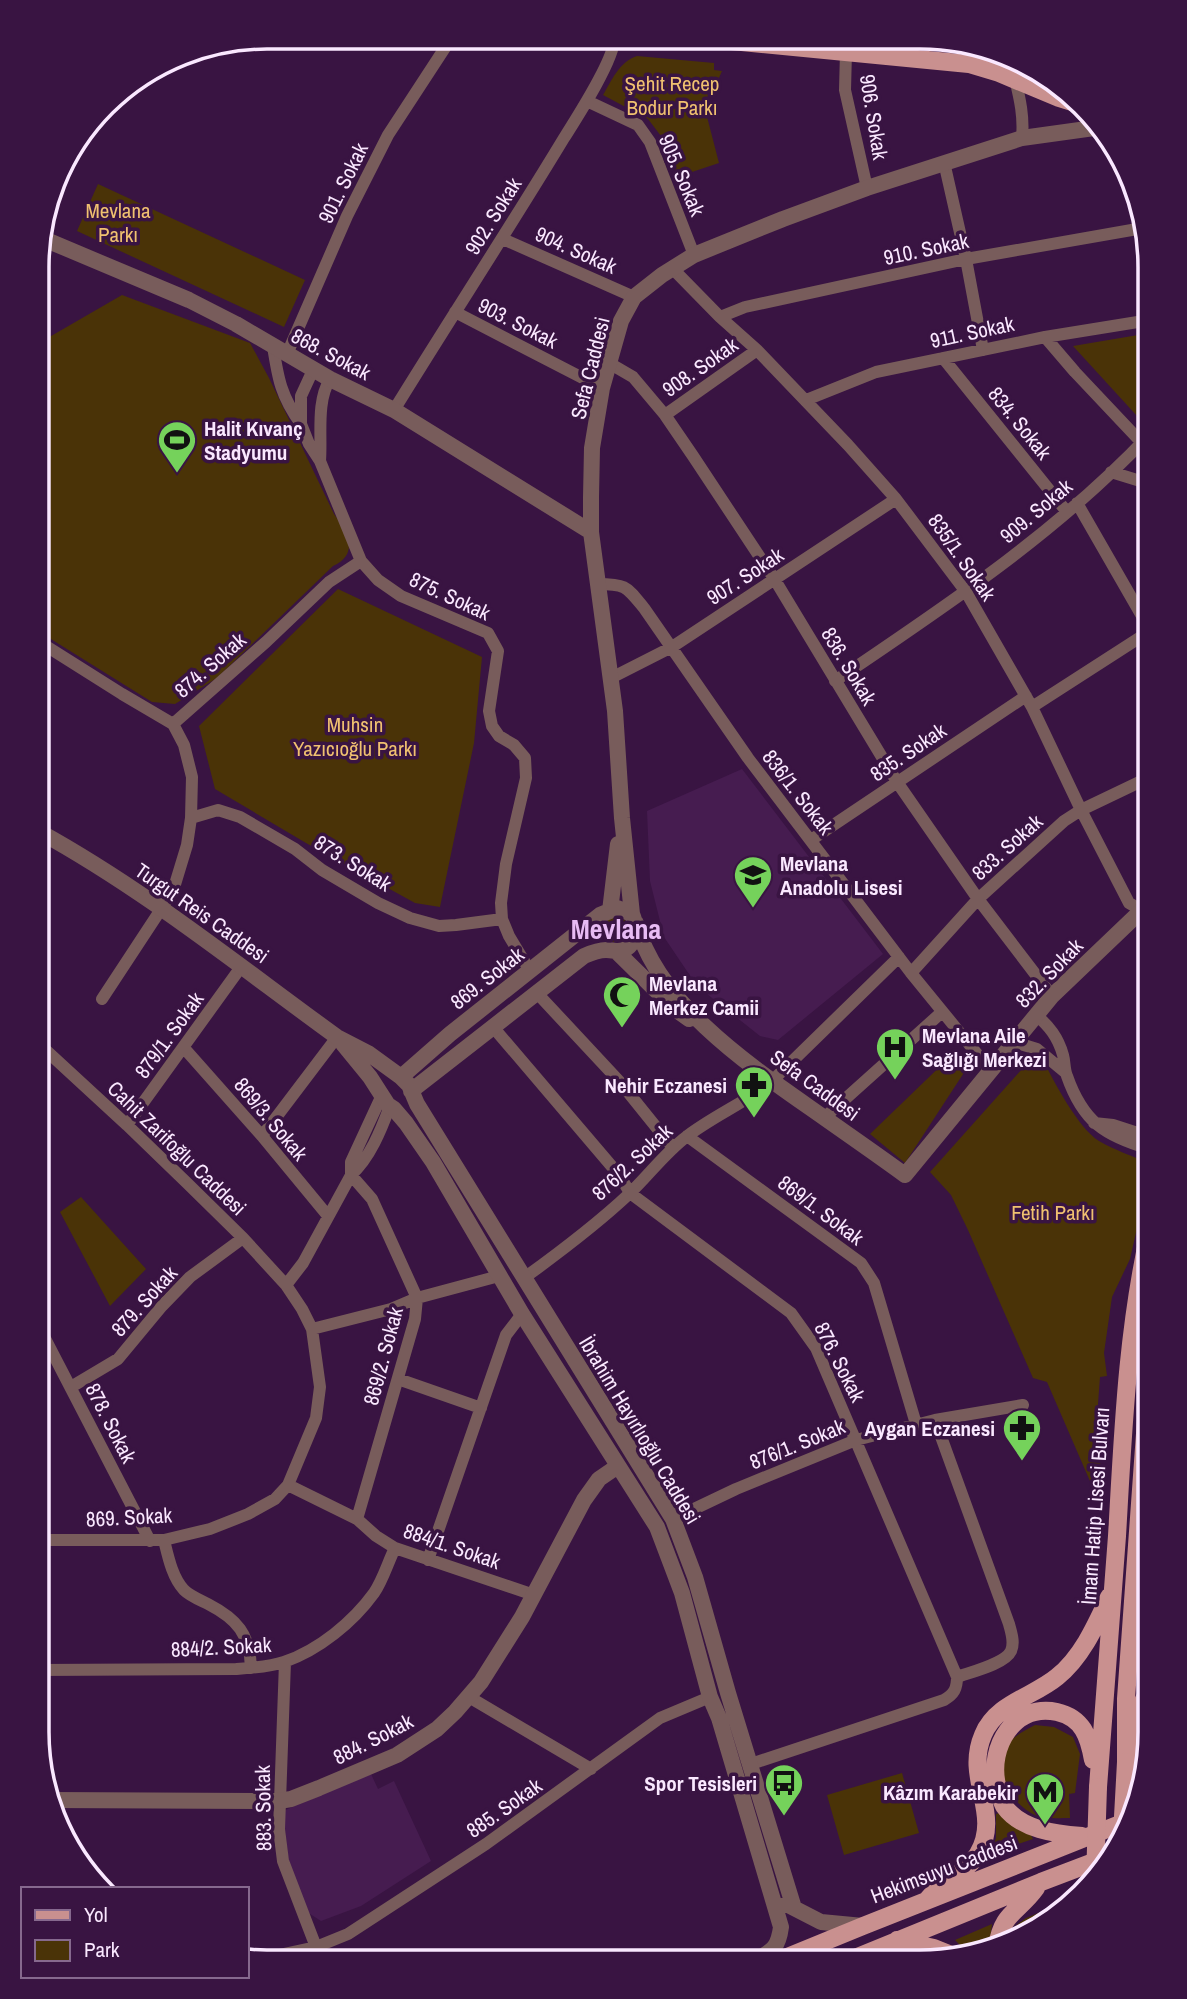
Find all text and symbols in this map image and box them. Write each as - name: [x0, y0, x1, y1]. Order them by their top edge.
- park label: Şehit Recep Bodur Parkı: [625, 69, 719, 122]
- street label: 906. Sokak: [853, 72, 895, 162]
- street label: 905. Sokak: [652, 130, 712, 221]
- street label: 901. Sokak: [311, 138, 375, 228]
- street label: 902. Sokak: [458, 171, 528, 260]
- park label: Mevlana Parkı: [85, 196, 151, 249]
- street label: 904. Sokak: [531, 219, 622, 281]
- street label: 910. Sokak: [881, 226, 972, 272]
- street label: 903. Sokak: [473, 291, 563, 356]
- street label: 911. Sokak: [927, 309, 1017, 355]
- street label: Sefa Caddesi: [563, 314, 617, 422]
- street label: 868. Sokak: [286, 321, 376, 387]
- street label: 908. Sokak: [656, 330, 744, 404]
- street label: 834. Sokak: [982, 380, 1059, 466]
- place label: Halit Kıvanç Stadyumu: [204, 414, 303, 467]
- sports icon: Halit Kıvanç Stadyumu: [156, 419, 198, 474]
- street label: 909. Sokak: [994, 472, 1079, 550]
- street label: 835/1. Sokak: [921, 508, 1003, 607]
- street label: 907. Sokak: [701, 540, 789, 612]
- street label: 875. Sokak: [405, 565, 496, 628]
- street label: 836. Sokak: [814, 622, 884, 711]
- street label: 874. Sokak: [168, 626, 252, 704]
- park label: Muhsin Yazıcıoğlu Parkı: [293, 710, 417, 763]
- street label: 835. Sokak: [864, 716, 952, 788]
- street label: 836/1. Sokak: [756, 743, 841, 841]
- street label: 833. Sokak: [965, 807, 1049, 887]
- street label: 873. Sokak: [309, 828, 398, 898]
- place label: Mevlana Anadolu Lisesi: [780, 849, 903, 902]
- school or university icon: Mevlana Anadolu Lisesi: [732, 854, 774, 909]
- street label: Turgut Reis Caddesi: [129, 856, 275, 970]
- district label: Mevlana: [571, 910, 662, 948]
- street label: 832. Sokak: [1009, 932, 1090, 1014]
- street label: 869. Sokak: [444, 940, 530, 1016]
- place label: Mevlana Merkez Camii: [649, 969, 759, 1022]
- mosque icon: Mevlana Merkez Camii: [601, 974, 643, 1029]
- street label: 879/1. Sokak: [128, 985, 211, 1084]
- place label: Mevlana Aile Sağlığı Merkezi: [922, 1021, 1046, 1074]
- hospital icon: Mevlana Aile Sağlığı Merkezi: [874, 1026, 916, 1081]
- street label: Sefa Caddesi: [764, 1043, 866, 1127]
- pharmacy icon: Nehir Eczanesi: [733, 1064, 775, 1119]
- street label: 869/3. Sokak: [228, 1071, 315, 1167]
- place label: Nehir Eczanesi: [604, 1071, 727, 1100]
- street label: Cahit Zarifoğlu Caddesi: [101, 1074, 253, 1222]
- street label: 876/2. Sokak: [585, 1117, 679, 1207]
- street label: 869/1. Sokak: [772, 1168, 870, 1252]
- park label: Fetih Parkı: [1011, 1198, 1095, 1227]
- street label: 879. Sokak: [104, 1259, 184, 1343]
- street label: 869/2. Sokak: [356, 1303, 410, 1408]
- street label: 876. Sokak: [808, 1317, 873, 1407]
- street label: İbrahim Hayırlıoğlu Caddesi: [572, 1331, 708, 1529]
- street label: 878. Sokak: [79, 1378, 144, 1468]
- street label: İmam Hatip Lisesi Bulvarı: [1074, 1406, 1116, 1606]
- pharmacy icon: Aygan Eczanesi: [1001, 1407, 1043, 1462]
- street label: 876/1. Sokak: [745, 1412, 849, 1476]
- place label: Aygan Eczanesi: [865, 1414, 995, 1443]
- street label: 869. Sokak: [85, 1500, 173, 1534]
- street label: 884/1. Sokak: [400, 1516, 505, 1576]
- street label: 884/2. Sokak: [170, 1630, 272, 1664]
- street label: 884. Sokak: [328, 1706, 418, 1771]
- bus stop icon: Spor Tesisleri: [763, 1762, 805, 1817]
- street label: 883. Sokak: [248, 1764, 278, 1851]
- place label: Spor Tesisleri: [644, 1769, 757, 1798]
- street label: 885. Sokak: [460, 1771, 548, 1845]
- metro station icon: Kâzım Karabekir: [1024, 1771, 1066, 1826]
- place label: Kâzım Karabekir: [883, 1778, 1018, 1807]
- street label: Hekimsuyu Caddesi: [866, 1828, 1022, 1910]
- legend: [21, 1887, 248, 1978]
- text: Yol: [84, 1900, 108, 1929]
- text: Park: [84, 1935, 120, 1964]

